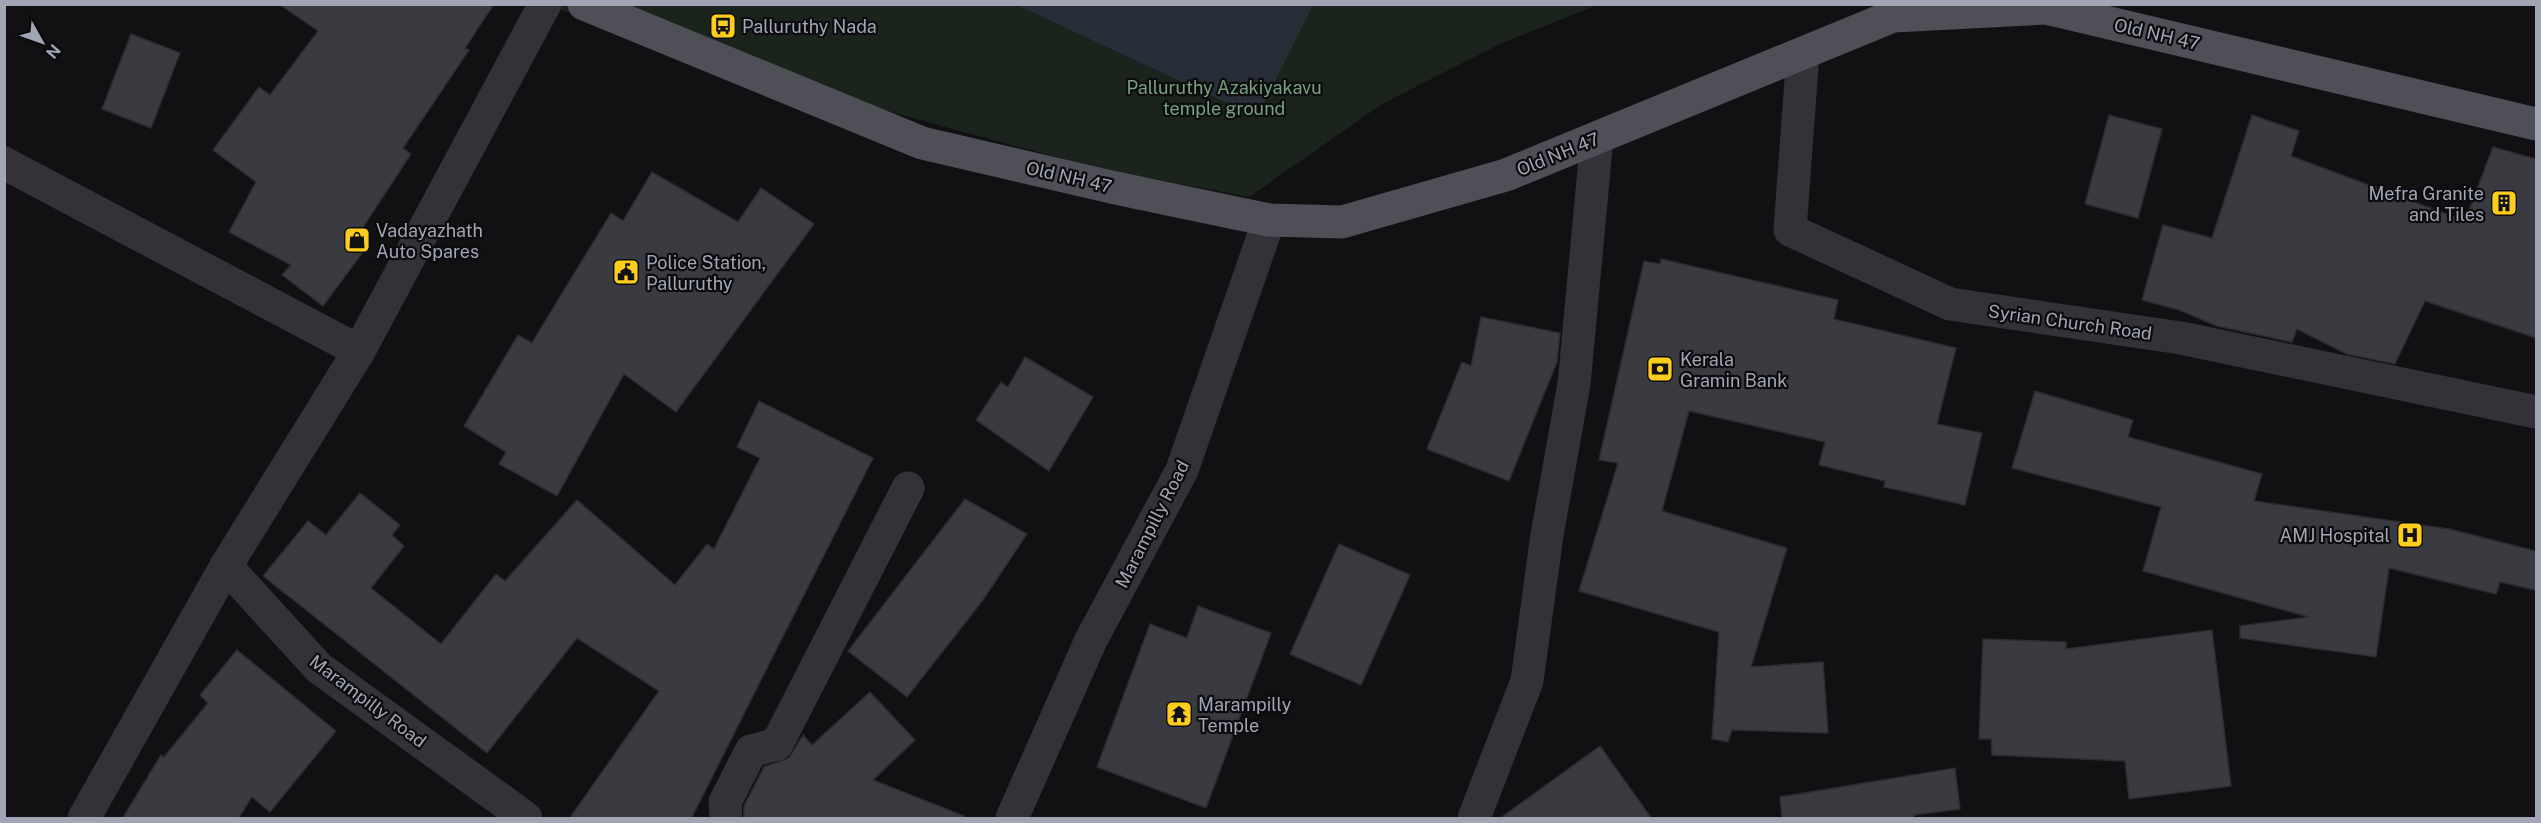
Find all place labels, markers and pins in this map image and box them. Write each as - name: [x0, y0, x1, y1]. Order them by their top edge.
- bus stop icon: Palluruthy Nada: [708, 11, 738, 41]
- place label: Palluruthy Nada: [742, 16, 877, 37]
- place label: Mefra Granite and Tiles: [2369, 183, 2484, 225]
- building icon: Mefra Granite and Tiles: [2489, 188, 2519, 218]
- place label: Vadayazhath Auto Spares: [376, 220, 483, 262]
- shop icon: Vadayazhath Auto Spares: [342, 225, 372, 255]
- place label: Police Station, Palluruthy: [646, 252, 766, 294]
- public building icon: Police Station, Palluruthy: [611, 257, 641, 287]
- place label: Kerala Gramin Bank: [1680, 349, 1787, 391]
- bank icon: Kerala Gramin Bank: [1645, 354, 1675, 384]
- hospital icon: AMJ Hospital: [2395, 520, 2425, 550]
- place label: AMJ Hospital: [2279, 525, 2390, 546]
- place label: Marampilly Temple: [1198, 694, 1292, 736]
- temple icon: Marampilly Temple: [1164, 699, 1194, 729]

